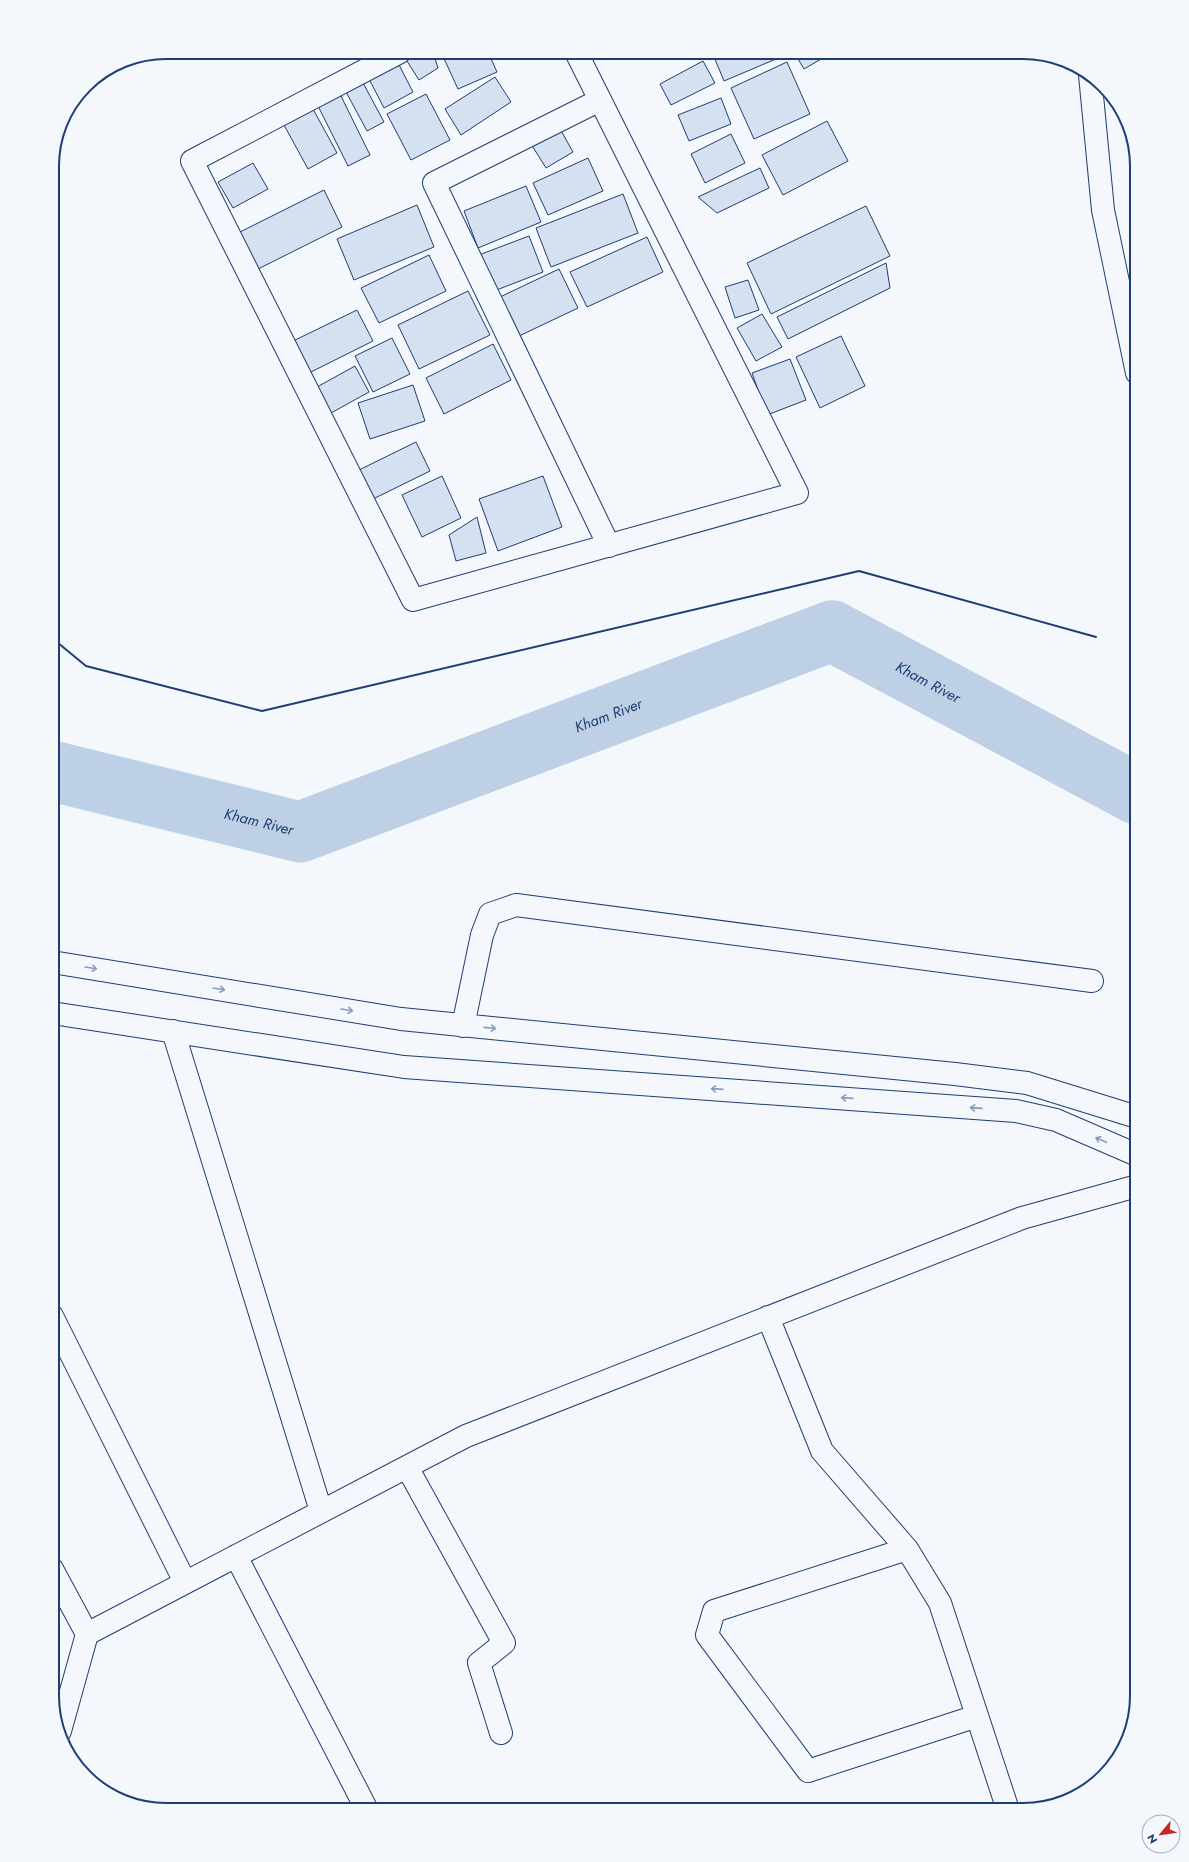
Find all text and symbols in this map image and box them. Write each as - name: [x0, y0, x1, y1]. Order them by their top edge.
- water label: Kham River: [892, 656, 965, 709]
- water label: Kham River: [571, 692, 646, 738]
- water label: Kham River: [222, 803, 297, 841]
- one-way arrow: [84, 964, 97, 972]
- one-way arrow: [212, 985, 225, 993]
- one-way arrow: [340, 1007, 353, 1015]
- one-way arrow: [483, 1025, 496, 1032]
- one-way arrow: [711, 1086, 724, 1093]
- one-way arrow: [841, 1095, 854, 1102]
- one-way arrow: [970, 1104, 983, 1111]
- one-way arrow: [1096, 1135, 1108, 1143]
- north arrow: [1141, 1814, 1181, 1854]
- text: N: [1143, 1831, 1161, 1847]

